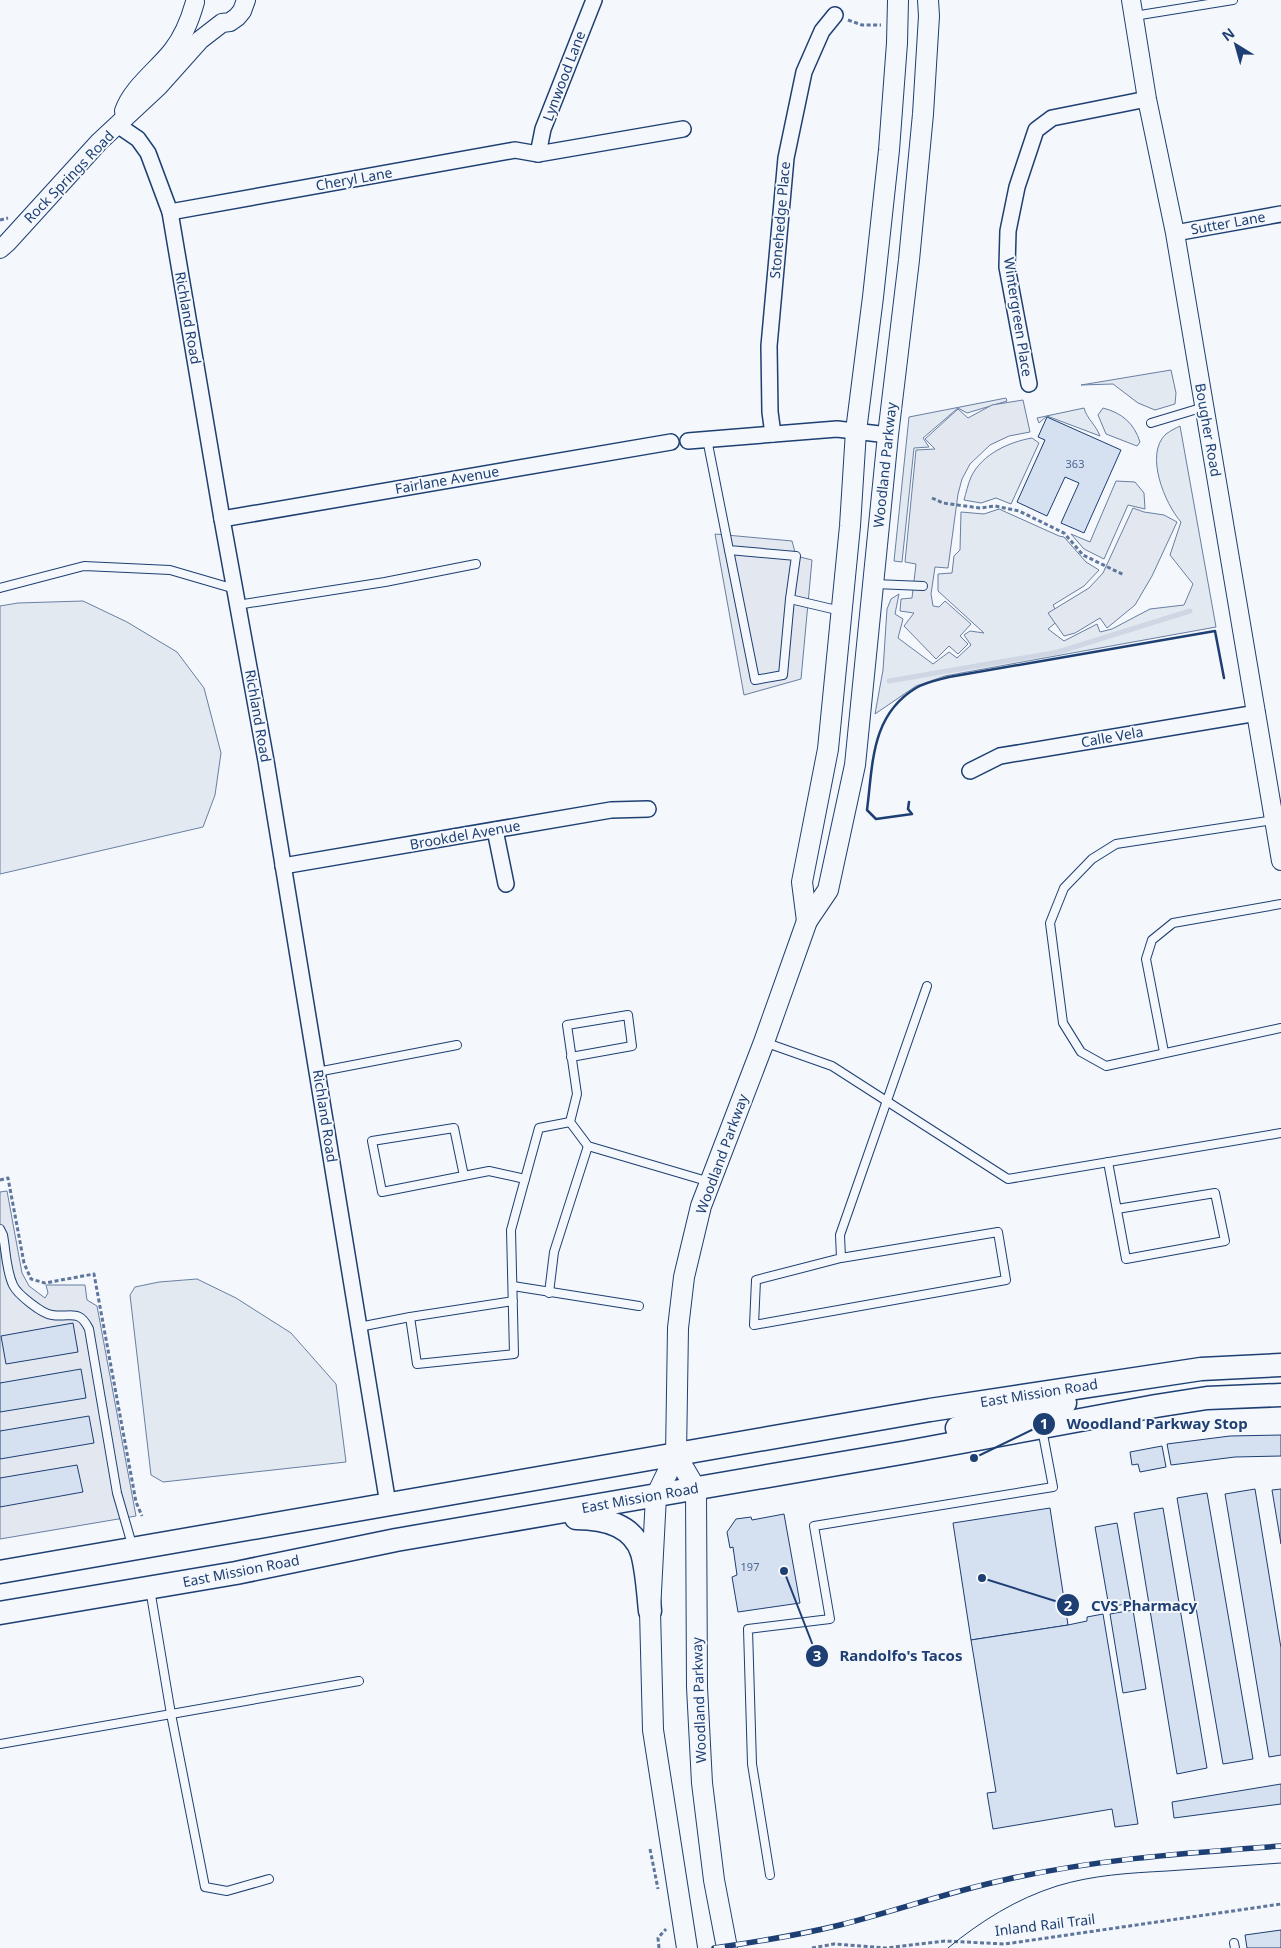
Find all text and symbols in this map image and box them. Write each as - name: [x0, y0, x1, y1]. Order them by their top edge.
- north arrow: [1211, 20, 1261, 70]
- text: N: [1218, 23, 1238, 45]
- street label: Lynwood Lane: [538, 28, 589, 124]
- street label: Rock Springs Road: [19, 126, 118, 227]
- street label: Stonehedge Place: [765, 160, 794, 279]
- street label: Cheryl Lane: [314, 162, 394, 195]
- street label: Sutter Lane: [1189, 207, 1267, 238]
- street label: Wintergreen Place: [1000, 256, 1037, 378]
- street label: Richland Road: [171, 270, 206, 366]
- street label: Bougher Road: [1191, 382, 1226, 478]
- street label: Woodland Parkway: [868, 400, 901, 529]
- house number: 363: [1066, 456, 1084, 471]
- street label: Fairlane Avenue: [393, 461, 501, 498]
- street label: Richland Road: [241, 668, 276, 764]
- street label: Calle Vela: [1079, 722, 1145, 751]
- street label: Brookdel Avenue: [408, 815, 522, 854]
- street label: Richland Road: [309, 1068, 342, 1164]
- street label: Woodland Parkway: [691, 1090, 752, 1216]
- street label: East Mission Road: [979, 1374, 1099, 1411]
- callout: Woodland Parkway Stop: [1031, 1409, 1258, 1439]
- text: 1: [1040, 1413, 1048, 1433]
- text: Woodland Parkway Stop: [1066, 1413, 1248, 1433]
- street label: East Mission Road: [580, 1478, 700, 1517]
- street label: East Mission Road: [181, 1550, 301, 1591]
- house number: 197: [741, 1559, 759, 1574]
- callout: CVS Pharmacy: [1056, 1590, 1207, 1620]
- text: 2: [1064, 1595, 1073, 1615]
- text: CVS Pharmacy: [1091, 1595, 1198, 1615]
- street label: Woodland Parkway: [687, 1636, 710, 1763]
- callout: Randolfo's Tacos: [804, 1641, 972, 1671]
- text: 3: [813, 1645, 821, 1665]
- text: Randolfo's Tacos: [840, 1645, 963, 1665]
- street label: Inland Rail Trail: [994, 1909, 1096, 1940]

